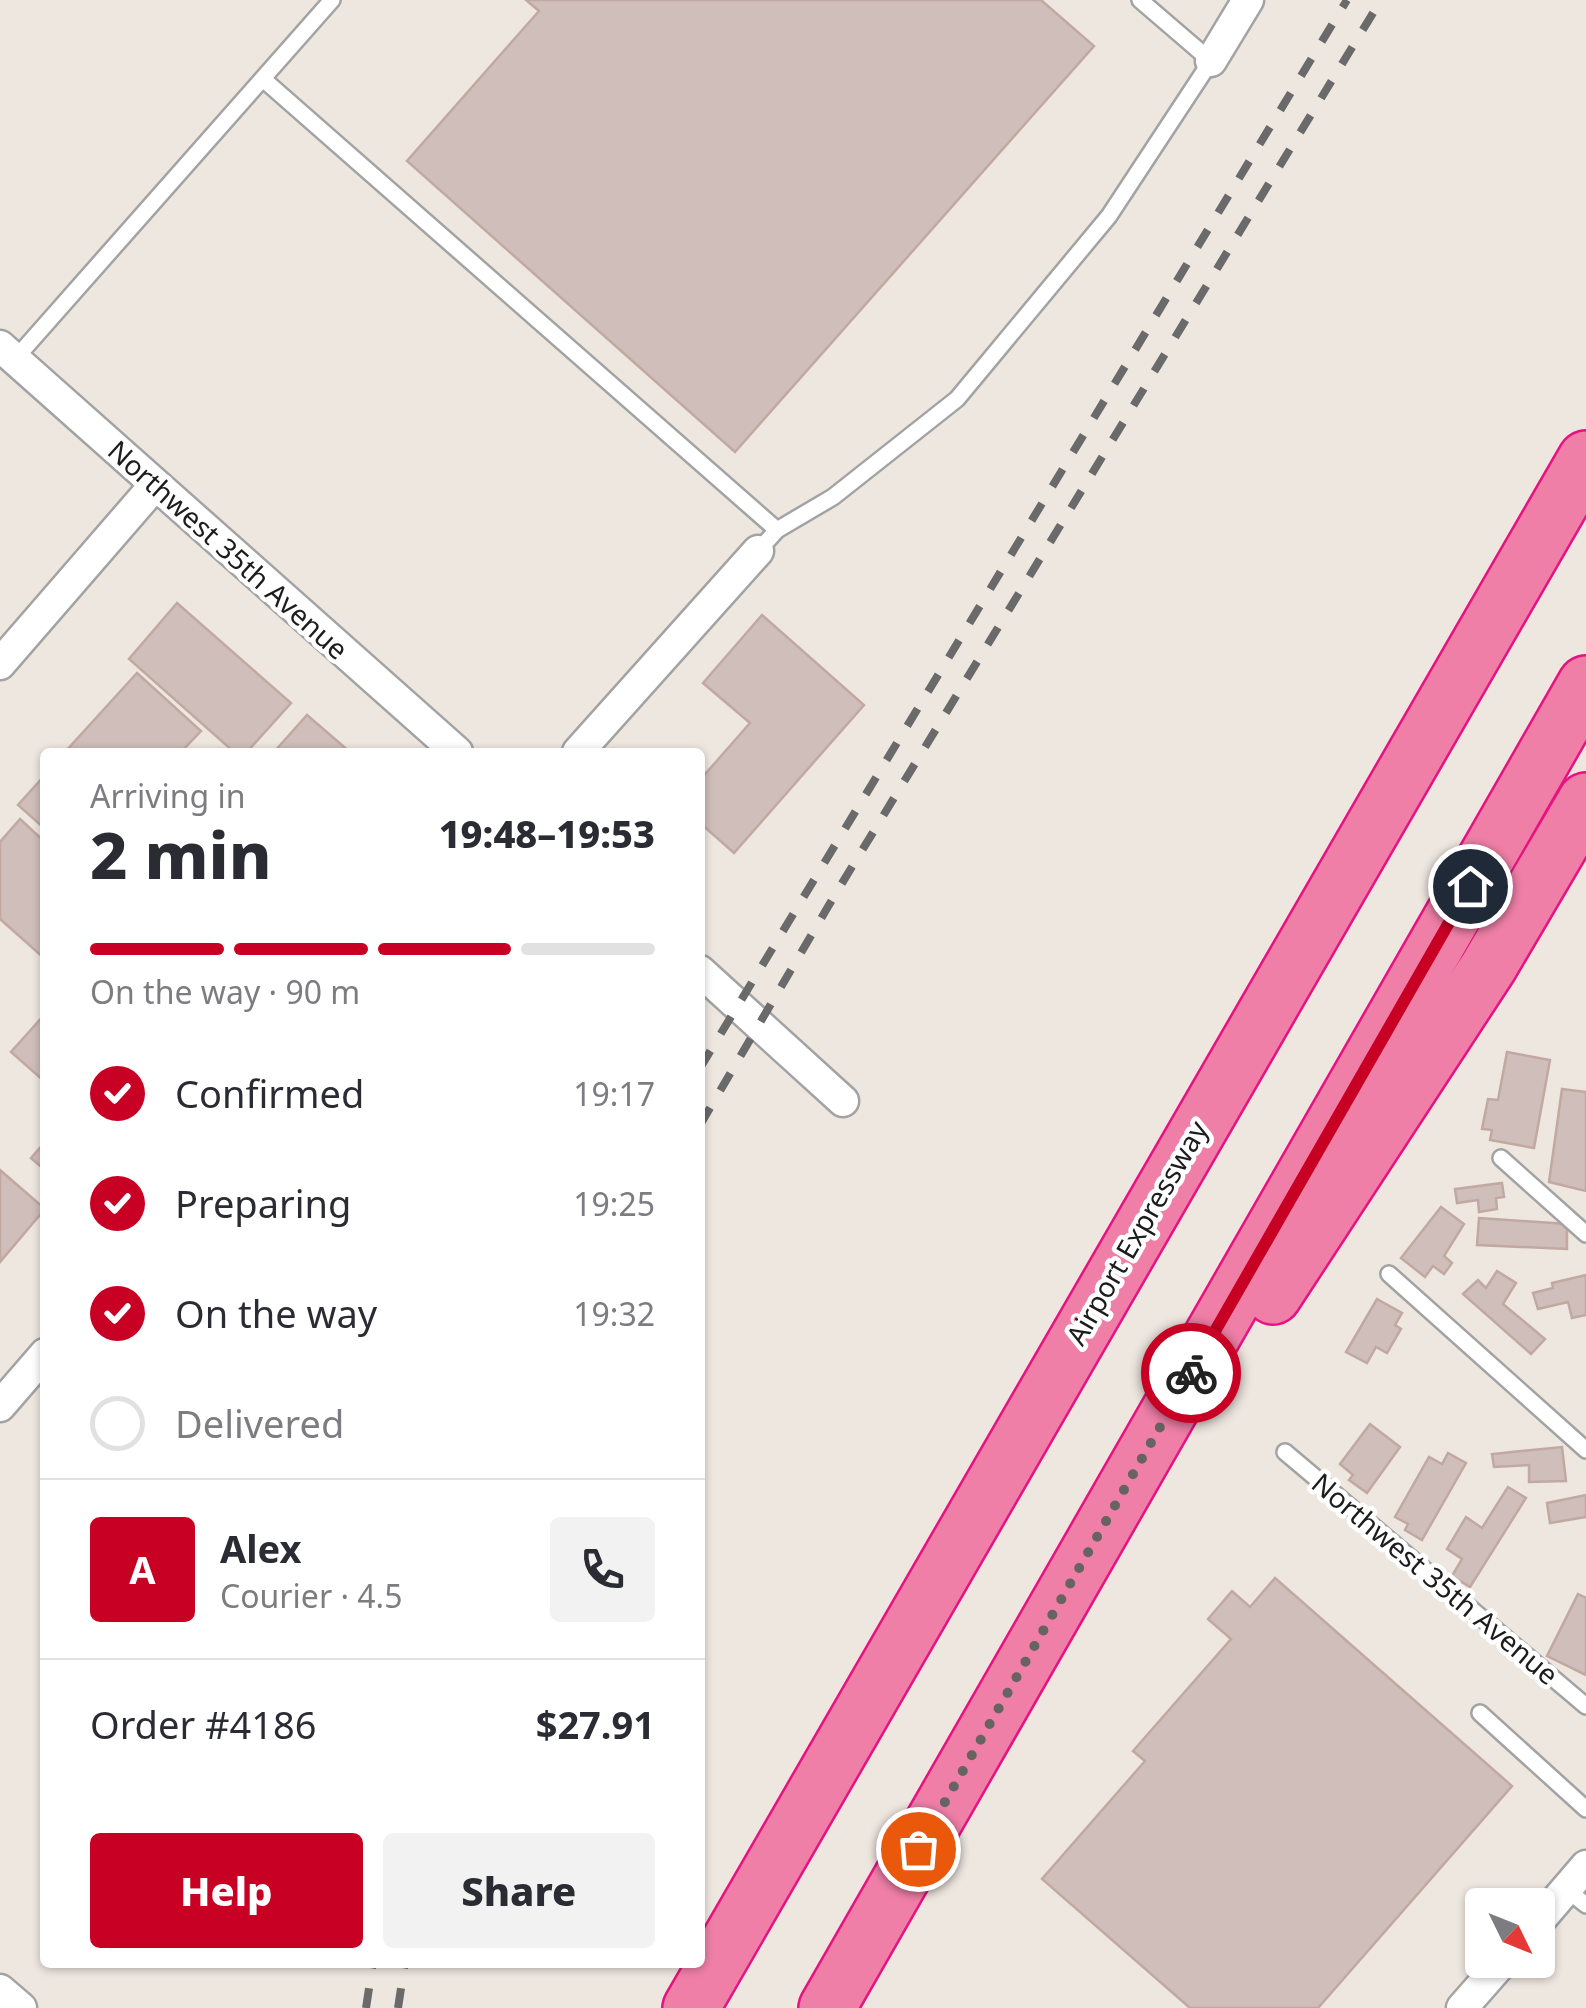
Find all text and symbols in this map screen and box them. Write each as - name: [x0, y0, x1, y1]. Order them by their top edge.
- street label: Northwest 35th Avenue: [100, 431, 357, 667]
- text: Arriving in: [90, 774, 245, 817]
- text: 19:48–19:53: [439, 807, 655, 859]
- text: 2 min: [90, 810, 272, 898]
- pin: [1428, 844, 1513, 929]
- icon: home: [1443, 859, 1498, 914]
- text: On the way · 90 m: [90, 970, 360, 1013]
- icon: check: [90, 1066, 145, 1121]
- text: Confirmed: [175, 1067, 364, 1119]
- text: 19:17: [573, 1072, 655, 1115]
- street label: Airport Expressway: [1056, 1113, 1216, 1352]
- icon: check: [90, 1176, 145, 1231]
- text: Preparing: [175, 1177, 351, 1229]
- text: 19:25: [573, 1182, 655, 1225]
- icon: check: [90, 1286, 145, 1341]
- text: On the way: [175, 1287, 377, 1339]
- text: 19:32: [573, 1292, 655, 1335]
- courier: [1141, 1323, 1241, 1423]
- icon: bike: [1164, 1346, 1219, 1401]
- text: Delivered: [175, 1397, 344, 1449]
- street label: Northwest 35th Avenue: [1304, 1464, 1567, 1693]
- button: phone: [550, 1517, 655, 1622]
- text: Alex: [220, 1522, 302, 1574]
- text: A: [129, 1543, 156, 1595]
- text: Courier · 4.5: [220, 1574, 403, 1617]
- text: Order #4186: [90, 1698, 316, 1750]
- text: $27.91: [536, 1698, 655, 1750]
- pin: [876, 1807, 961, 1892]
- icon: bag: [891, 1822, 946, 1877]
- button: Help: [90, 1833, 363, 1948]
- button: Share: [383, 1833, 655, 1948]
- north arrow: [1465, 1888, 1555, 1978]
- map controls: [1465, 1888, 1555, 1978]

